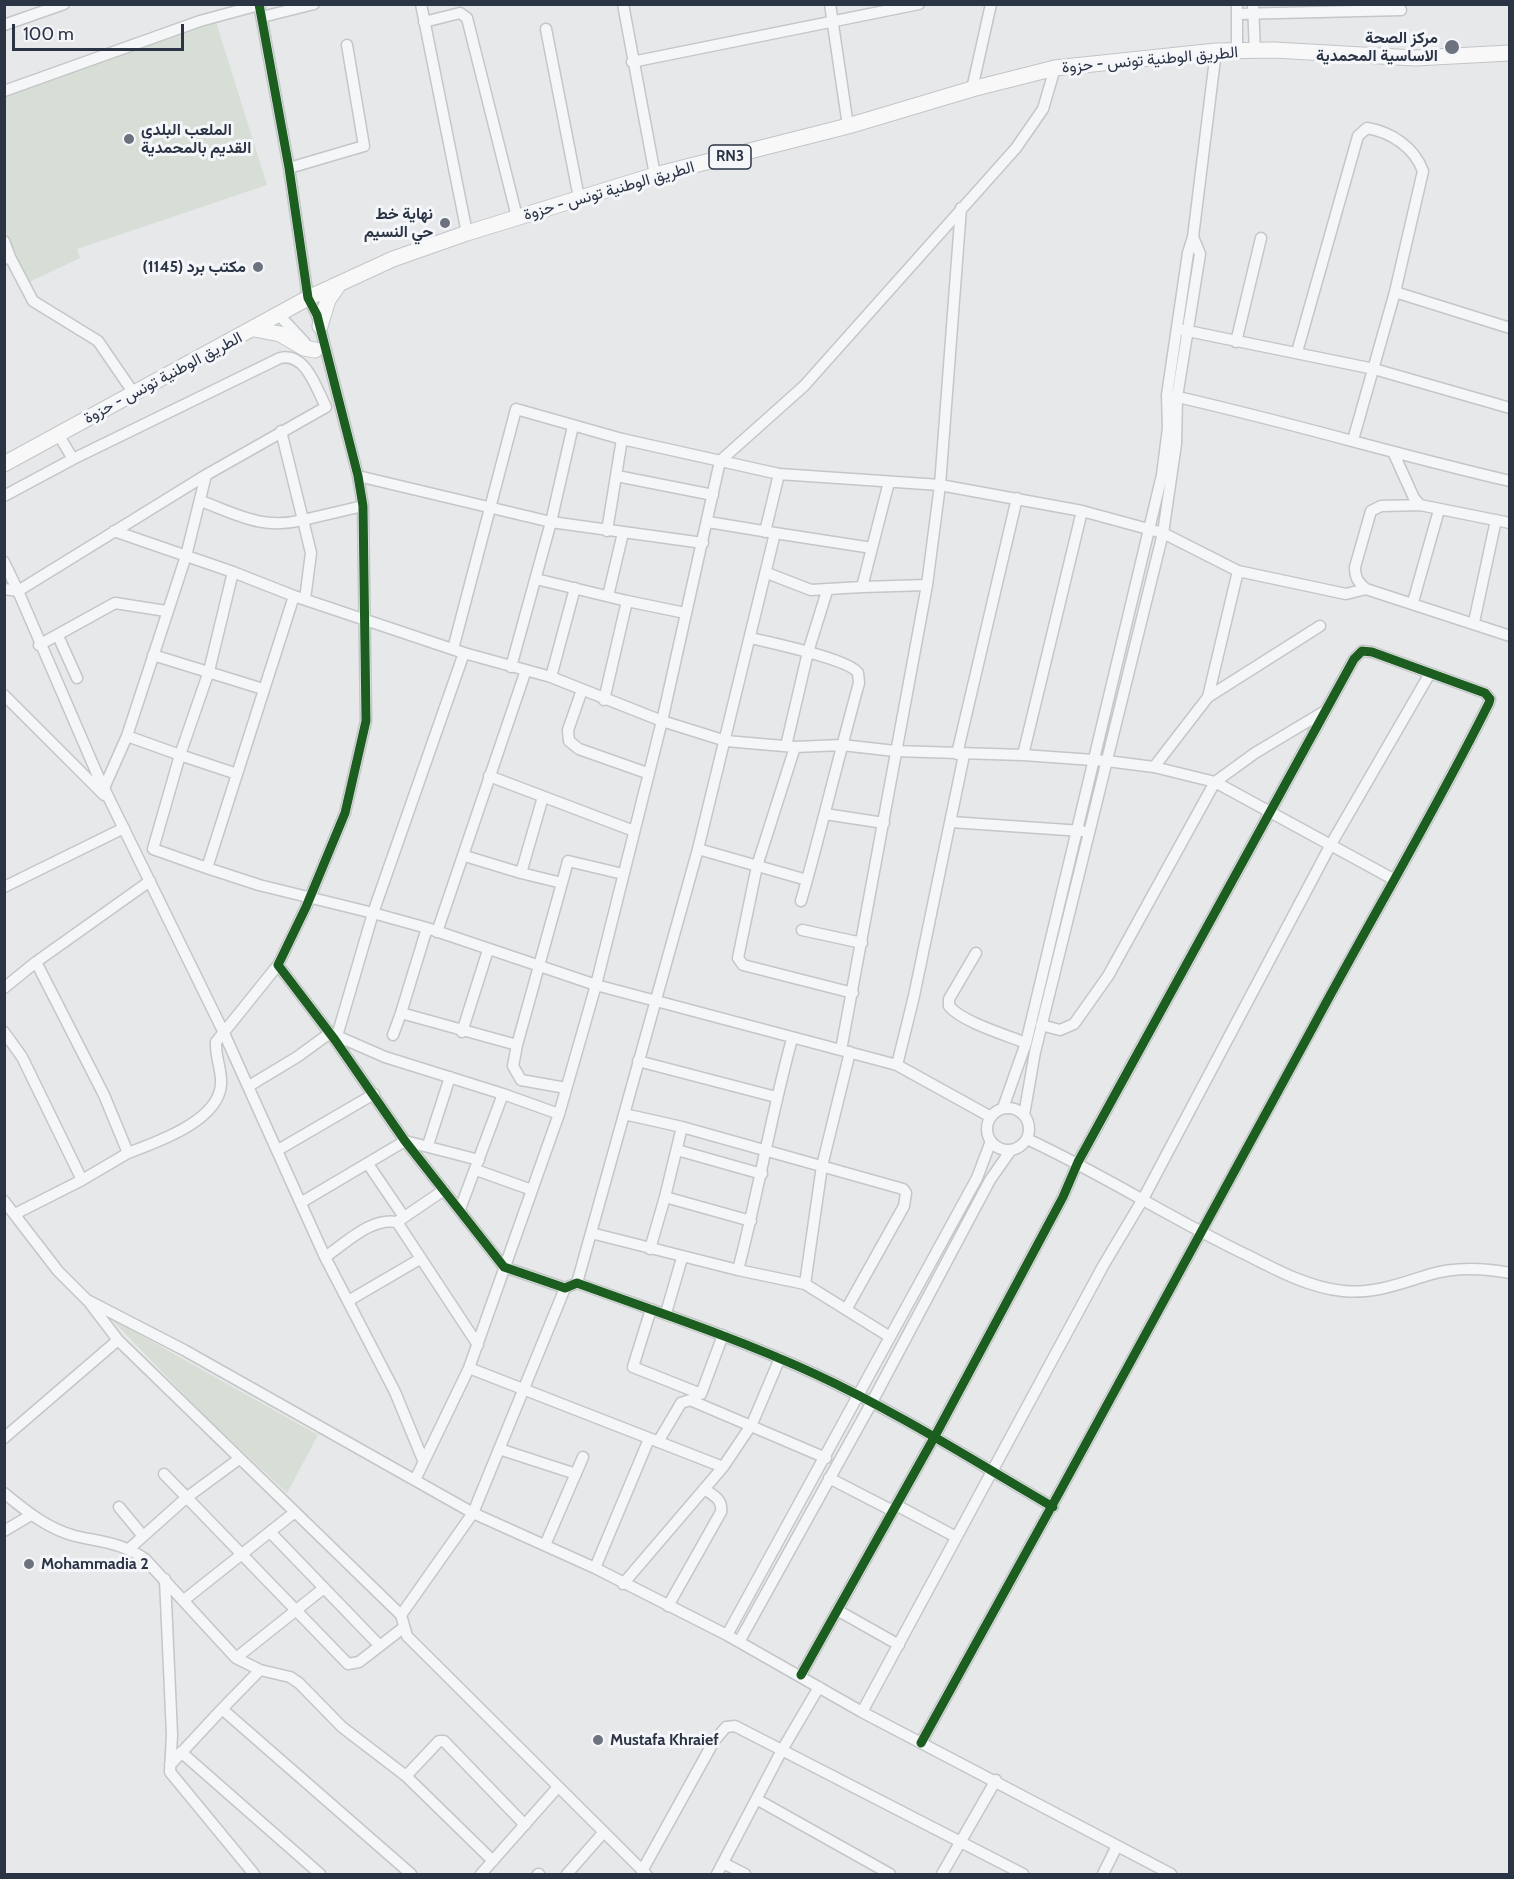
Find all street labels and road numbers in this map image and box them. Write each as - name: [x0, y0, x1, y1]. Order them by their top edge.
- street label: الطريق الوطنية تونس - حزوة: [1061, 43, 1239, 77]
- road number: RN3: [709, 145, 751, 169]
- street label: الطريق الوطنية تونس - حزوة: [521, 157, 697, 225]
- street label: الطريق الوطنية تونس - حزوة: [80, 328, 246, 428]

